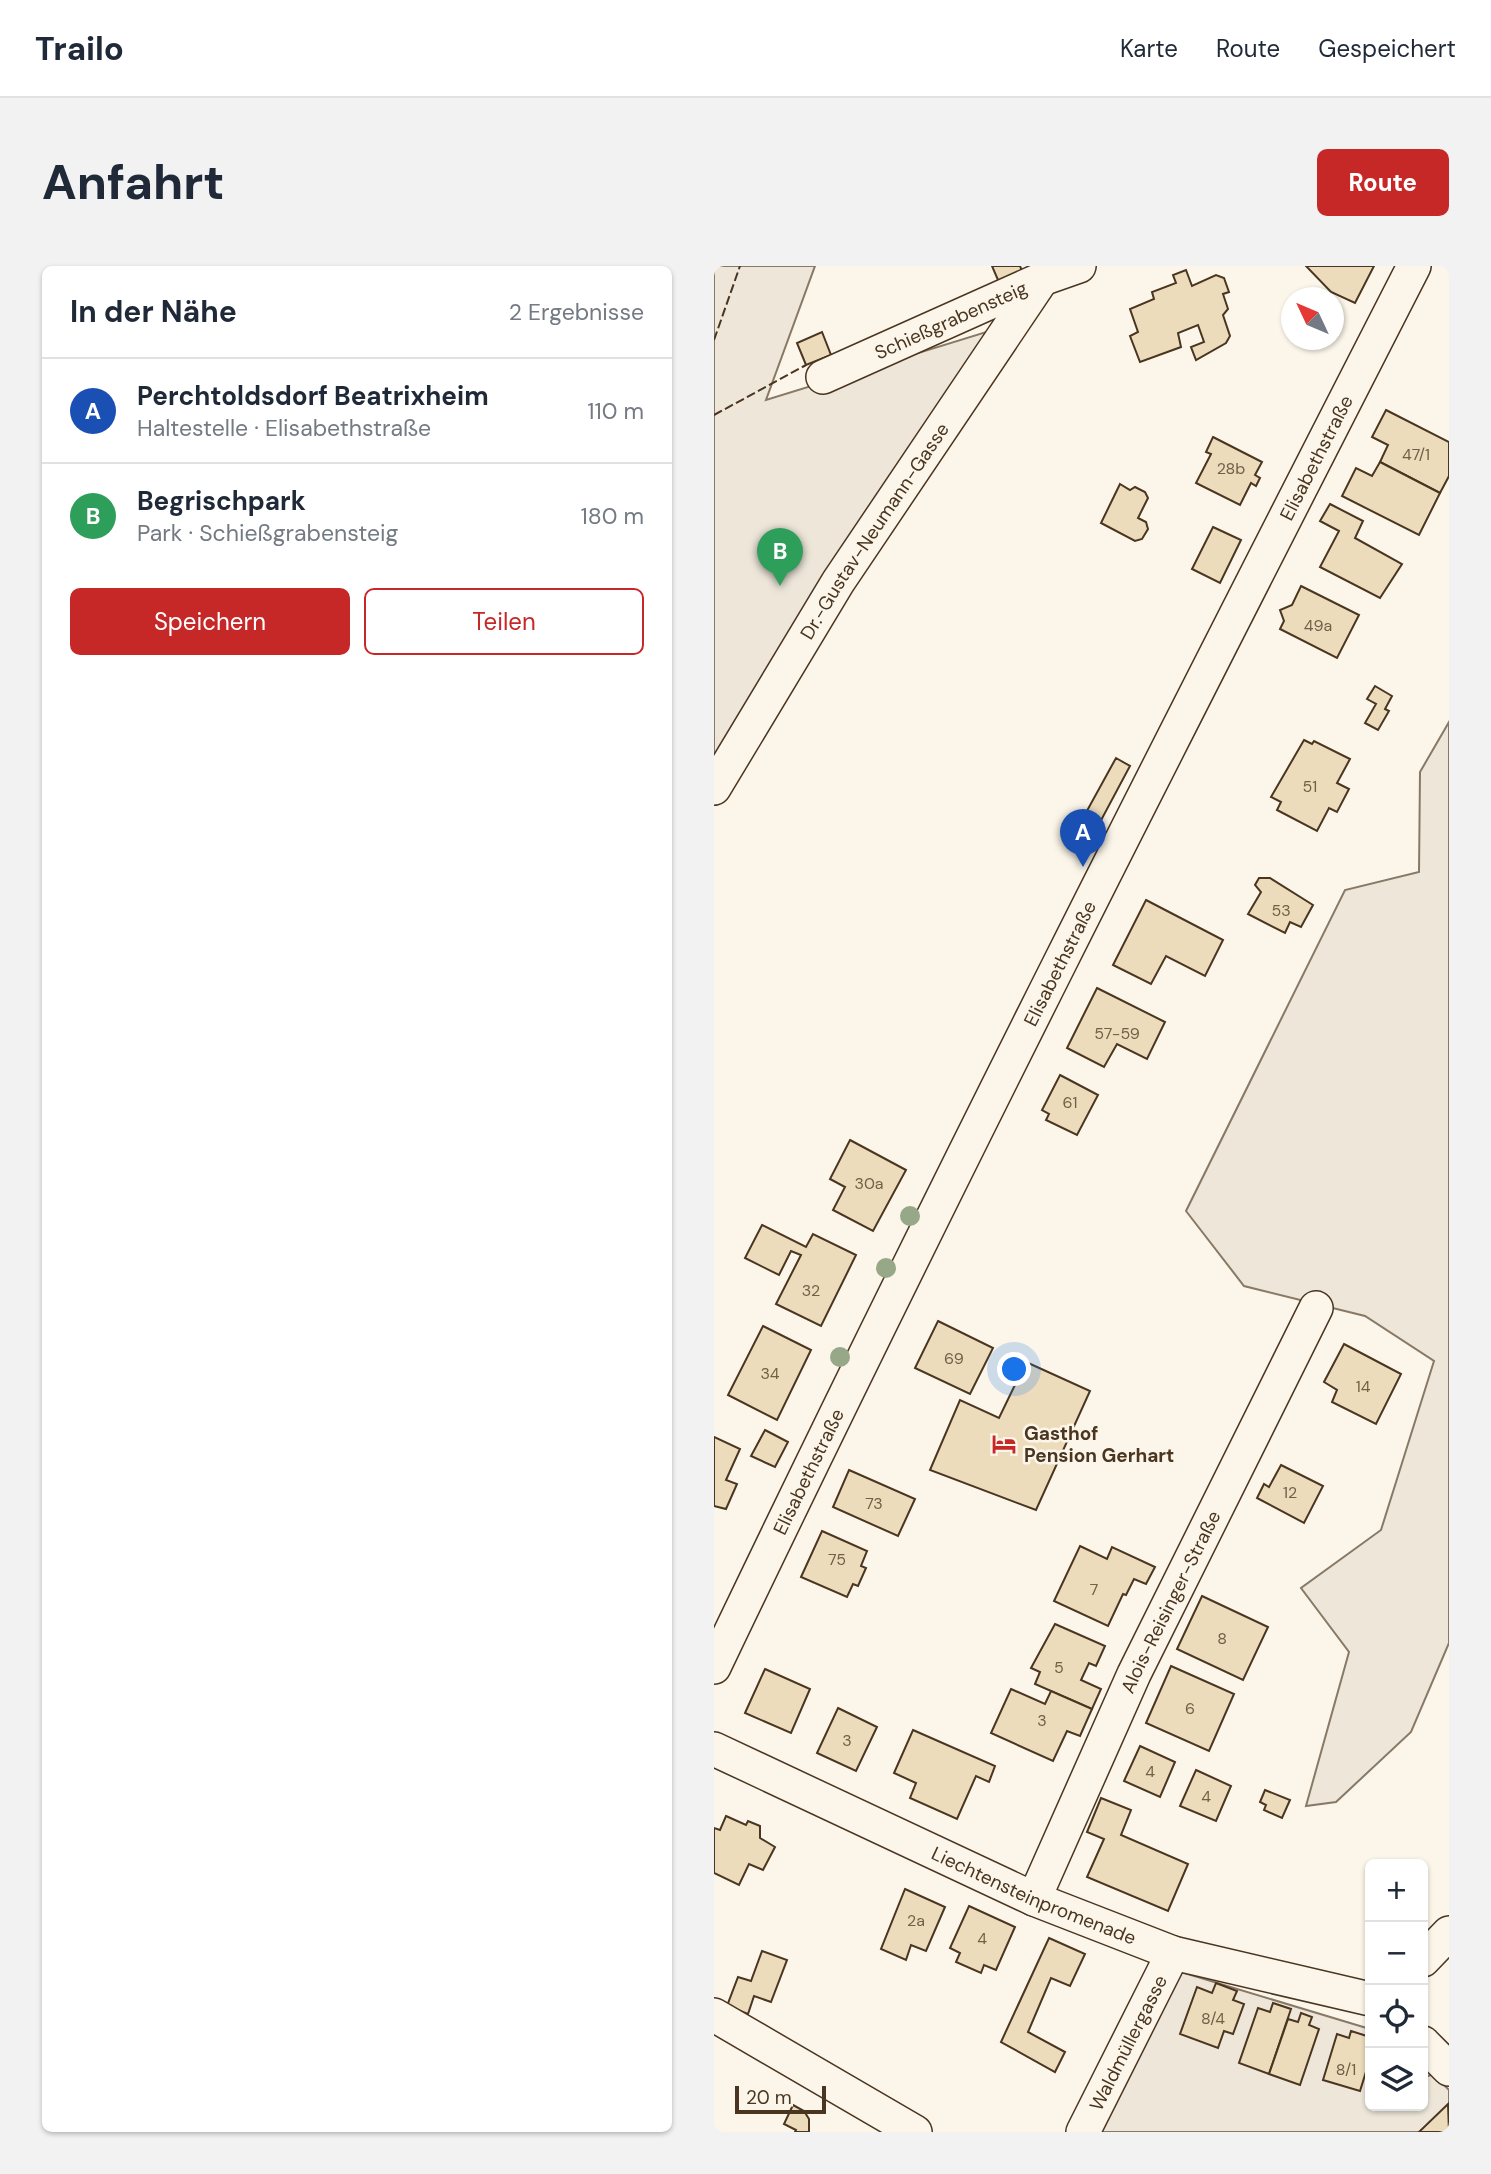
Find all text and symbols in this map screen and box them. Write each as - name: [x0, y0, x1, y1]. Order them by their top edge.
- text: Trailo: [35, 27, 124, 70]
- text: Karte: [1120, 33, 1178, 64]
- text: Route: [1216, 33, 1280, 64]
- text: Gespeichert: [1318, 33, 1456, 64]
- button: Route: [1317, 149, 1449, 216]
- text: Anfahrt: [42, 150, 224, 214]
- street label: Schießgrabensteig: [871, 275, 1032, 365]
- north arrow: [1281, 287, 1344, 350]
- text: In der Nähe: [70, 292, 237, 331]
- text: 2 Ergebnisse: [509, 297, 644, 327]
- text: Perchtoldsdorf Beatrixheim: [137, 379, 489, 413]
- street label: Elisabethstraße: [1274, 391, 1359, 525]
- text: A: [85, 396, 101, 426]
- text: 110 m: [587, 396, 644, 426]
- text: Haltestelle · Elisabethstraße: [137, 413, 431, 443]
- street label: Dr.-Gustav-Neumann-Gasse: [794, 418, 955, 644]
- house number: 47/1: [1402, 444, 1430, 465]
- house number: 28b: [1217, 458, 1245, 479]
- text: Begrischpark: [137, 484, 306, 518]
- text: B: [86, 501, 100, 531]
- text: 180 m: [580, 501, 644, 531]
- text: Park · Schießgrabensteig: [137, 518, 398, 548]
- pin: B: [757, 528, 803, 586]
- button: Speichern: [70, 588, 350, 655]
- button: Teilen: [364, 588, 644, 655]
- house number: 49a: [1304, 615, 1332, 636]
- house number: 51: [1303, 776, 1317, 797]
- pin: A: [1060, 809, 1106, 867]
- street label: Elisabethstraße: [1018, 897, 1102, 1030]
- house number: 53: [1271, 900, 1291, 921]
- house number: 57-59: [1094, 1023, 1140, 1044]
- house number: 61: [1062, 1092, 1078, 1113]
- house number: 30a: [854, 1173, 884, 1194]
- house number: 32: [802, 1280, 820, 1301]
- house number: 69: [944, 1348, 964, 1369]
- your location: [997, 1352, 1031, 1386]
- house number: 34: [760, 1363, 780, 1384]
- house number: 14: [1356, 1376, 1371, 1397]
- street label: Elisabethstraße: [767, 1405, 850, 1539]
- place label: Gasthof Pension Gerhart: [1024, 1421, 1174, 1468]
- hotel icon: Gasthof Pension Gerhart: [990, 1430, 1018, 1458]
- house number: 12: [1283, 1482, 1297, 1503]
- house number: 73: [865, 1493, 883, 1514]
- street label: Alois-Reisinger-Straße: [1115, 1506, 1226, 1697]
- house number: 75: [828, 1549, 846, 1570]
- house number: 7: [1090, 1579, 1098, 1600]
- house number: 8: [1217, 1628, 1227, 1649]
- house number: 5: [1054, 1657, 1064, 1678]
- house number: 6: [1185, 1698, 1195, 1719]
- house number: 3: [1037, 1710, 1047, 1731]
- house number: 3: [842, 1730, 852, 1751]
- house number: 4: [1145, 1761, 1155, 1782]
- house number: 4: [1201, 1786, 1211, 1807]
- street label: Liechtensteinpromenade: [928, 1841, 1140, 1950]
- map controls: [1365, 1859, 1428, 2111]
- button: +: [1365, 1859, 1428, 1922]
- house number: 2a: [907, 1910, 925, 1931]
- button: −: [1365, 1922, 1428, 1985]
- house number: 4: [977, 1928, 987, 1949]
- street label: Waldmüllergasse: [1084, 1971, 1173, 2115]
- button: locate: [1365, 1985, 1428, 2048]
- house number: 8/4: [1201, 2008, 1225, 2029]
- button: layers: [1365, 2048, 1428, 2111]
- house number: 8/1: [1336, 2059, 1356, 2080]
- scale bar: [735, 2083, 826, 2115]
- text: 20 m: [746, 2085, 792, 2110]

